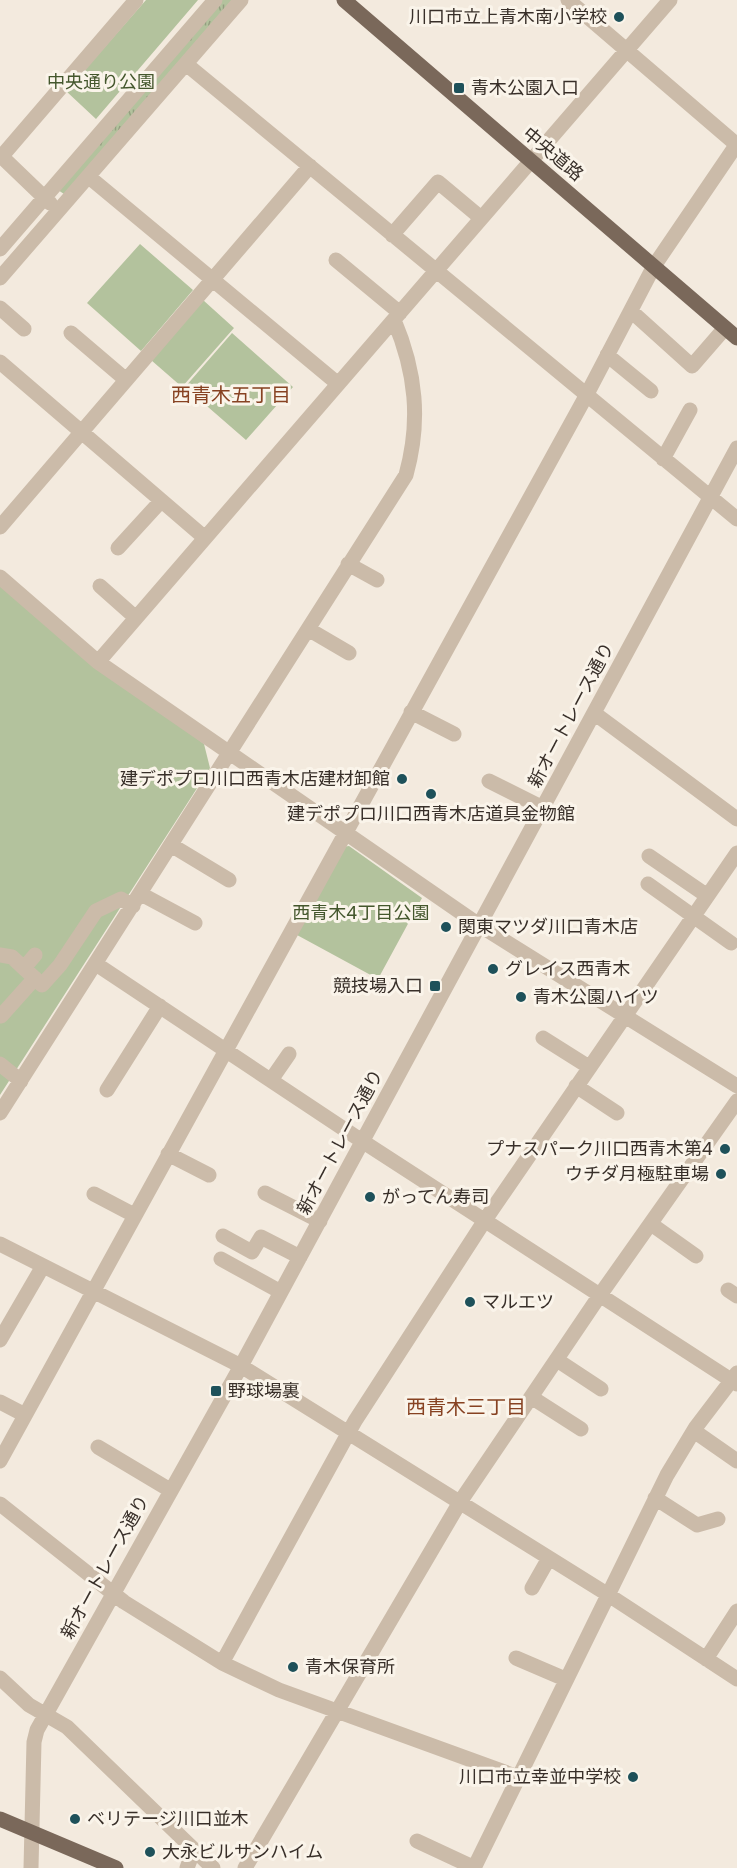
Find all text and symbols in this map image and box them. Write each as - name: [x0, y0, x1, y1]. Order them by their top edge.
- place label: 川口市立上青木南小学校: [409, 5, 607, 27]
- marker: 川口市立上青木南小学校: [612, 10, 626, 24]
- park label: 中央通り公園: [47, 70, 155, 92]
- place label: 青木公園入口: [471, 76, 579, 98]
- marker: 青木公園入口: [452, 81, 466, 95]
- street label: 中央道路: [519, 122, 588, 185]
- district label: 西青木五丁目: [171, 382, 291, 406]
- street label: 新オートレース通り: [523, 638, 618, 791]
- place label: 建デポプロ川口西青木店建材卸館: [120, 767, 390, 789]
- marker: 建デポプロ川口西青木店建材卸館: [395, 772, 409, 786]
- marker: 建デポプロ川口西青木店道具金物館: [424, 787, 438, 801]
- place label: 建デポプロ川口西青木店道具金物館: [287, 802, 575, 824]
- park label: 西青木4丁目公園: [293, 901, 429, 923]
- place label: 関東マツダ川口青木店: [458, 915, 638, 937]
- marker: 関東マツダ川口青木店: [439, 920, 453, 934]
- place label: グレイス西青木: [505, 957, 630, 979]
- marker: グレイス西青木: [486, 962, 500, 976]
- place label: 競技場入口: [333, 974, 423, 996]
- marker: 競技場入口: [428, 979, 442, 993]
- place label: 青木公園ハイツ: [533, 985, 659, 1007]
- marker: 青木公園ハイツ: [514, 990, 528, 1004]
- street label: 新オートレース通り: [292, 1065, 387, 1218]
- place label: プナスパーク川口西青木第4: [486, 1137, 713, 1159]
- marker: プナスパーク川口西青木第4: [718, 1142, 732, 1156]
- place label: ウチダ月極駐車場: [565, 1162, 709, 1184]
- marker: ウチダ月極駐車場: [714, 1167, 728, 1181]
- place label: がってん寿司: [382, 1185, 489, 1207]
- marker: がってん寿司: [363, 1190, 377, 1204]
- place label: マルエツ: [482, 1290, 554, 1312]
- marker: マルエツ: [463, 1295, 477, 1309]
- place label: 野球場裏: [228, 1379, 300, 1401]
- marker: 野球場裏: [209, 1384, 223, 1398]
- district label: 西青木三丁目: [406, 1394, 526, 1418]
- street label: 新オートレース通り: [55, 1491, 153, 1642]
- place label: 青木保育所: [305, 1655, 395, 1677]
- marker: 青木保育所: [286, 1660, 300, 1674]
- place label: 川口市立幸並中学校: [459, 1765, 621, 1787]
- marker: 川口市立幸並中学校: [626, 1770, 640, 1784]
- place label: ベリテージ川口並木: [87, 1807, 249, 1829]
- marker: ベリテージ川口並木: [68, 1812, 82, 1826]
- place label: 大永ビルサンハイム: [162, 1840, 323, 1862]
- marker: 大永ビルサンハイム: [143, 1845, 157, 1859]

